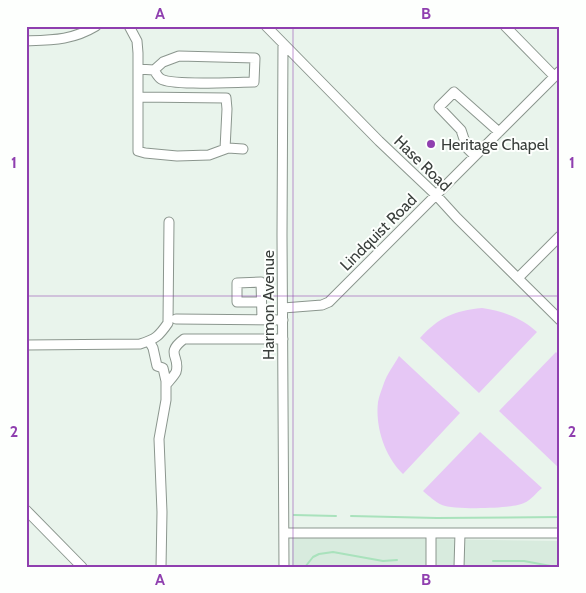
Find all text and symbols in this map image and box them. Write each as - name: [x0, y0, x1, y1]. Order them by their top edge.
- text: A: [155, 4, 165, 23]
- text: B: [421, 4, 431, 23]
- street label: Hase Road: [390, 132, 455, 195]
- place label: Heritage Chapel: [441, 135, 549, 154]
- marker: Heritage Chapel: [425, 138, 437, 150]
- text: 1: [11, 153, 17, 172]
- text: 1: [569, 153, 575, 172]
- street label: Lindquist Road: [336, 190, 421, 275]
- street label: Harmon Avenue: [259, 250, 278, 360]
- text: 2: [10, 422, 18, 441]
- text: 2: [568, 422, 576, 441]
- text: A: [155, 570, 165, 589]
- text: B: [421, 570, 431, 589]

